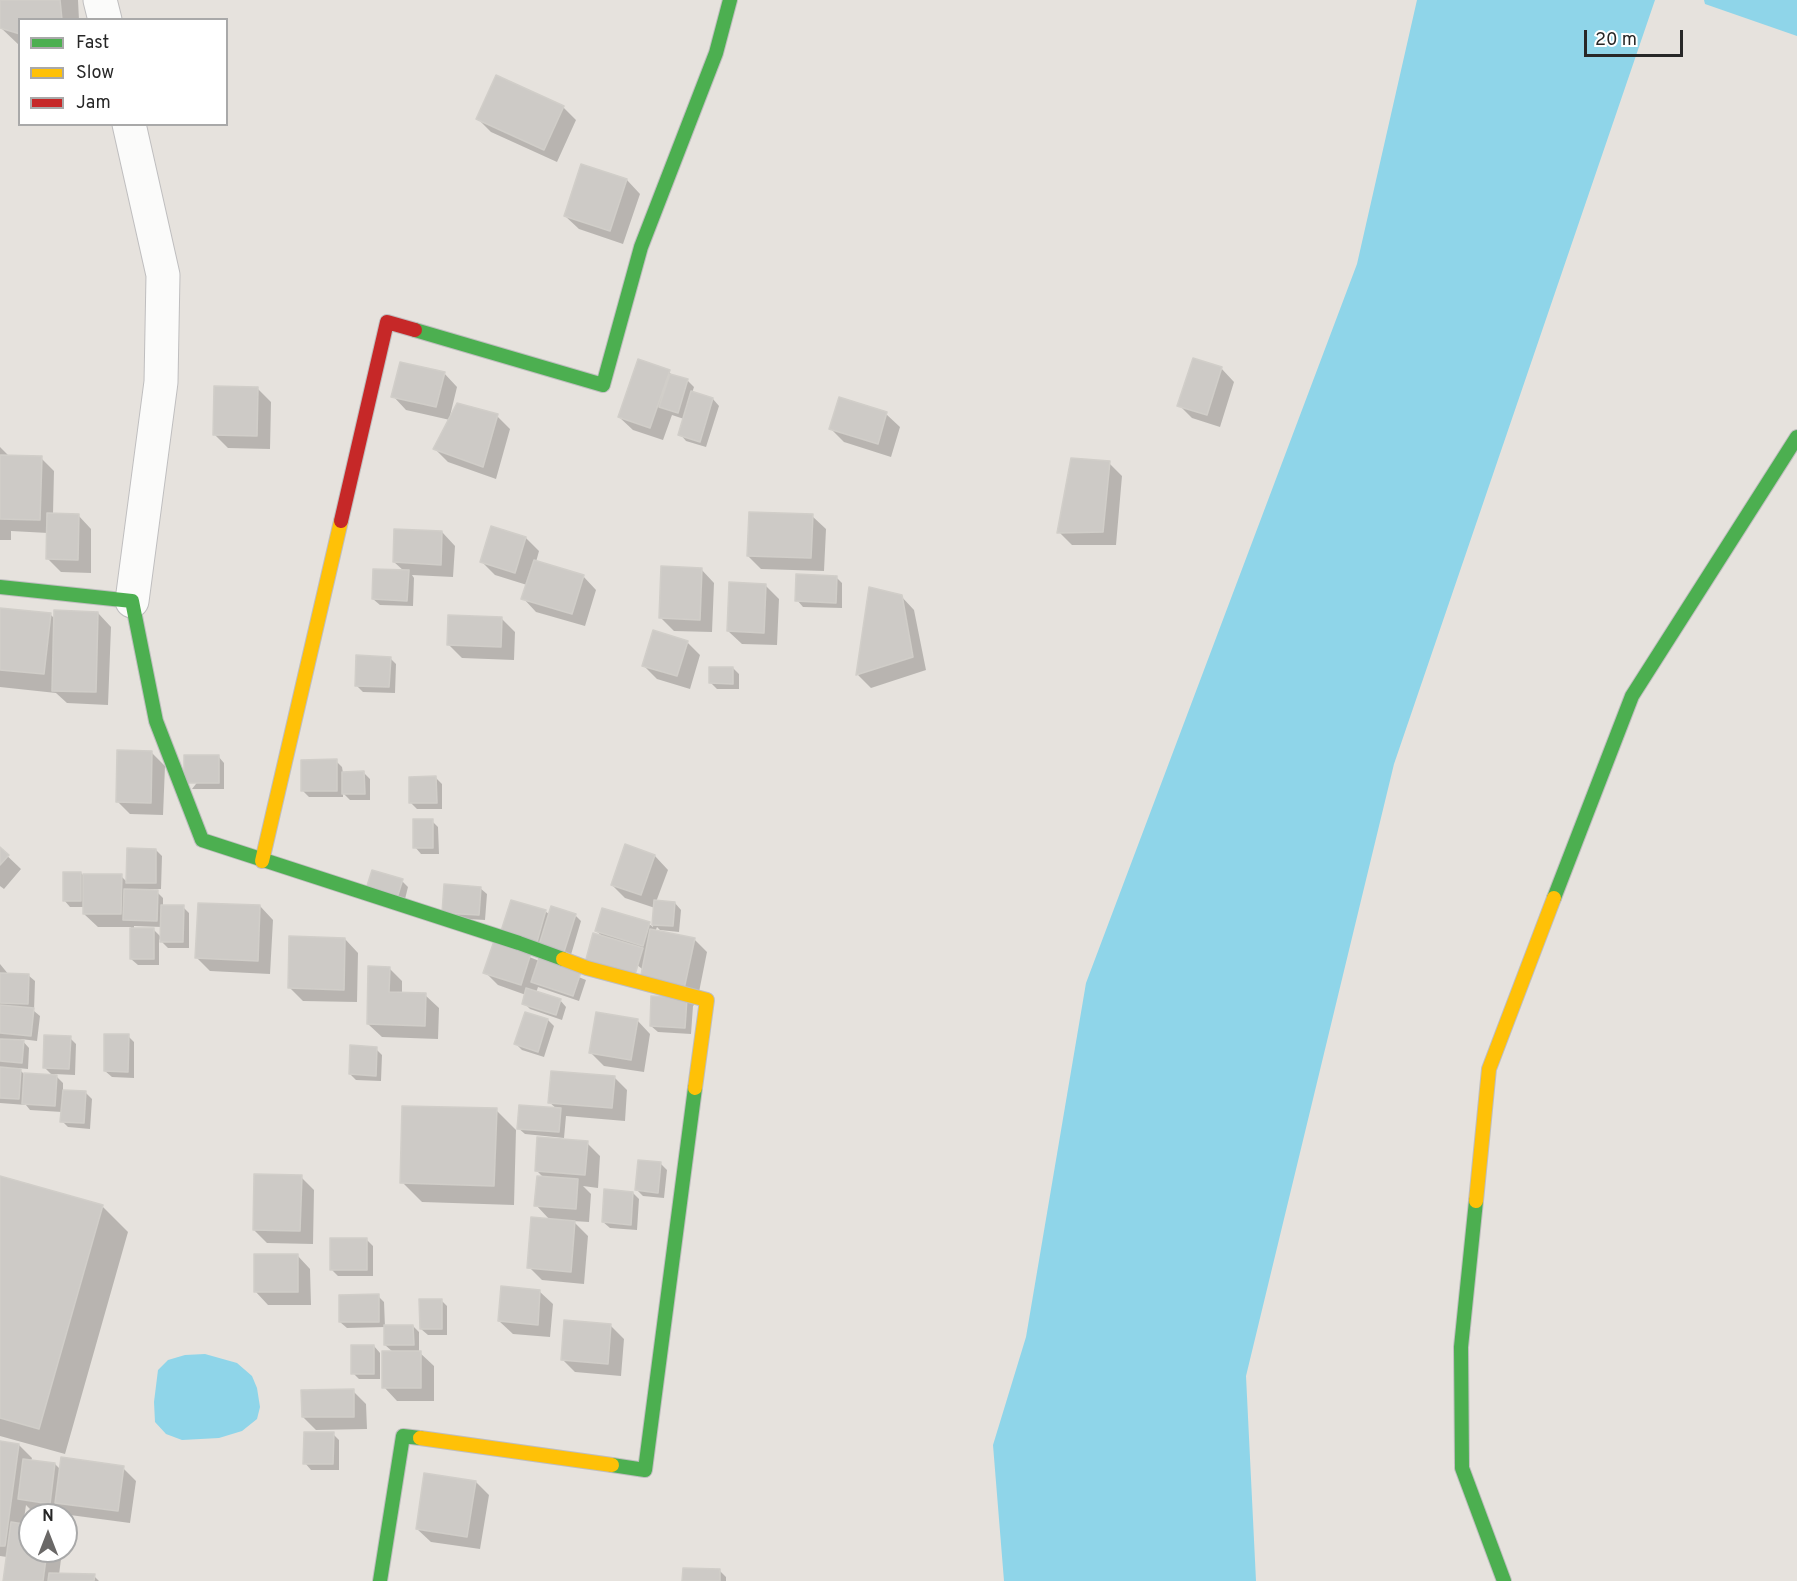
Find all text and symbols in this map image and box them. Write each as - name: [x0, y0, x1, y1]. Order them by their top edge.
- legend: [18, 18, 228, 126]
- scale bar: [1587, 18, 1686, 56]
- text: 20 m: [1595, 29, 1637, 52]
- text: Fast: [76, 32, 109, 55]
- text: Slow: [76, 62, 114, 85]
- text: Jam: [76, 92, 111, 115]
- north arrow: [18, 1503, 78, 1563]
- text: N: [42, 1507, 54, 1527]

